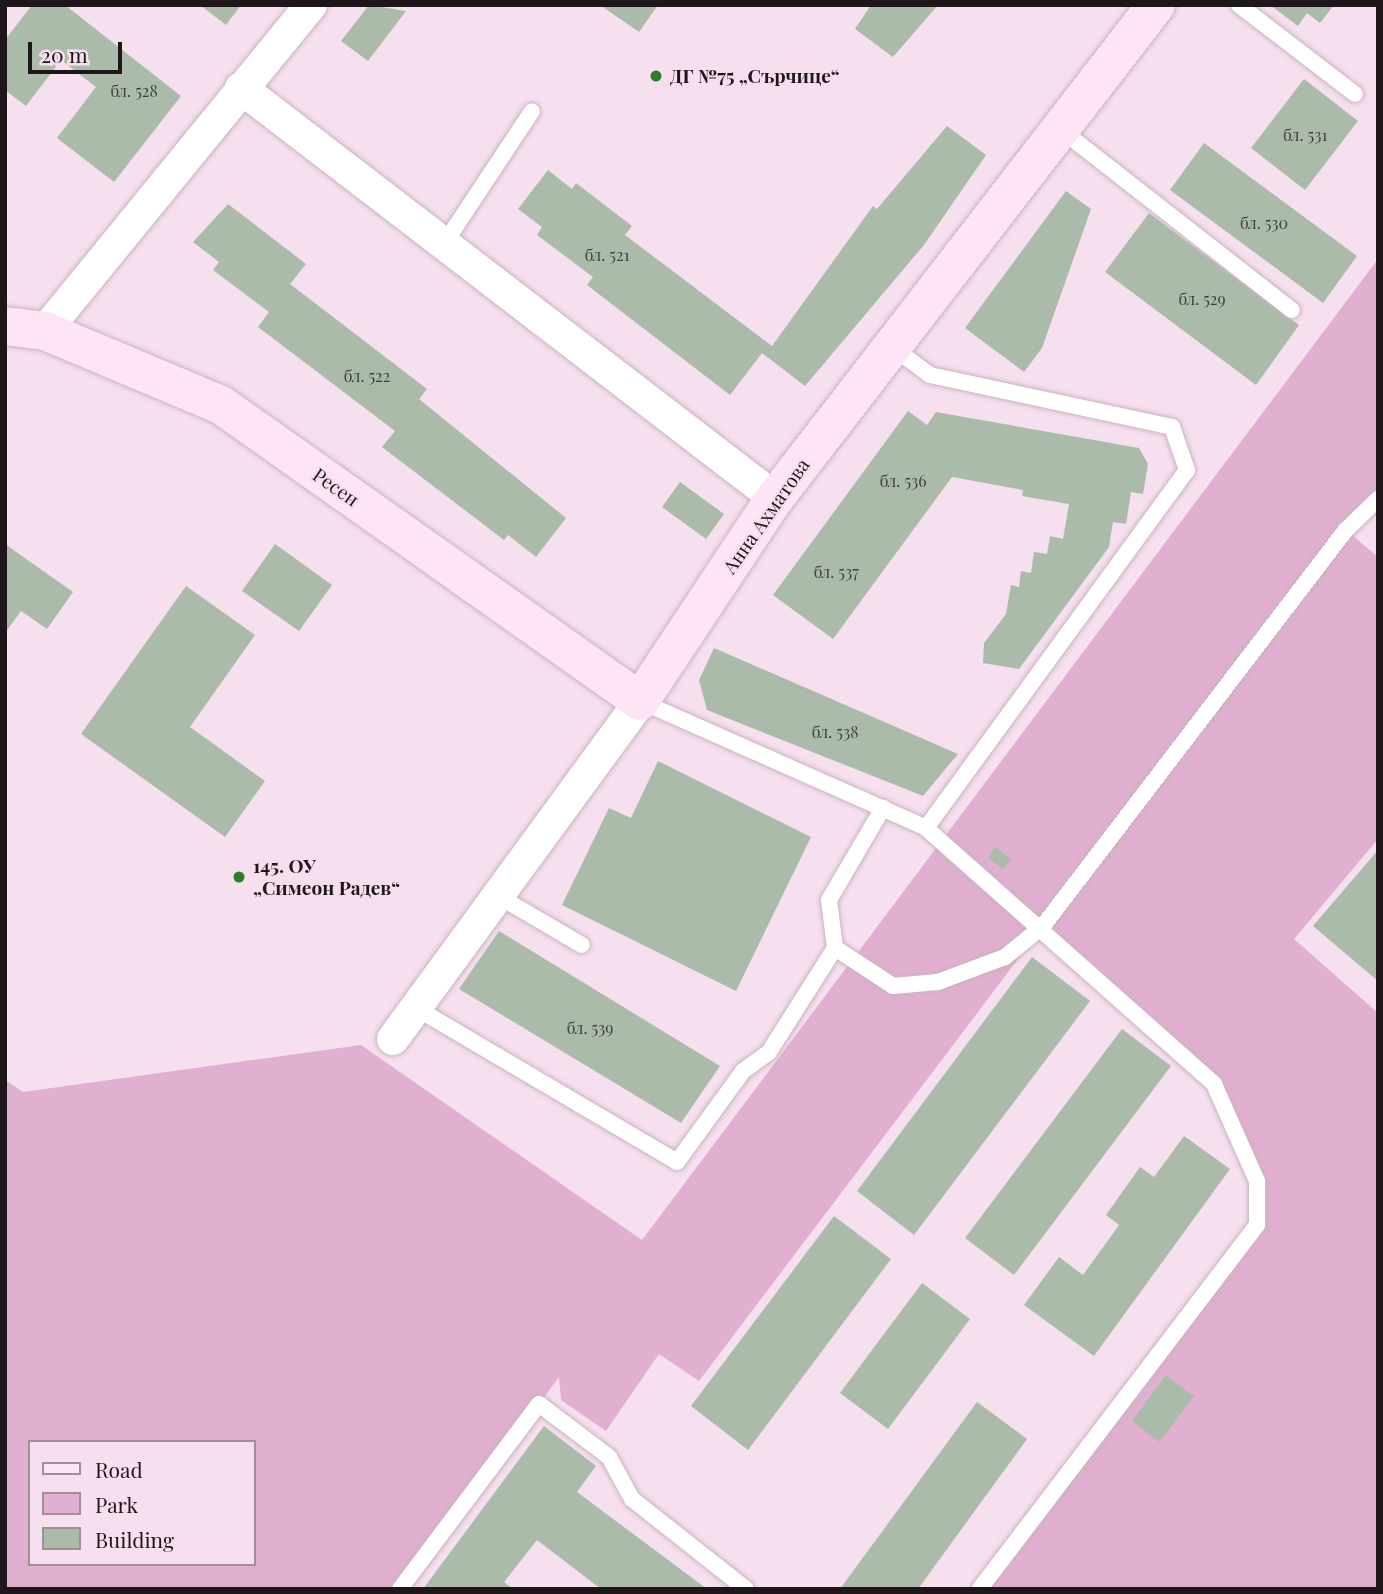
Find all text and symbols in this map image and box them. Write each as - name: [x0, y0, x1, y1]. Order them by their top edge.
- scale bar: [32, 28, 126, 72]
- text: 20 m: [41, 40, 88, 68]
- place label: ДГ №75 „Сърчице“: [670, 65, 840, 87]
- marker: ДГ №75 „Сърчице“: [648, 68, 664, 84]
- house number: бл. 528: [110, 81, 158, 101]
- house number: бл. 531: [1283, 125, 1327, 145]
- house number: бл. 530: [1240, 213, 1288, 233]
- house number: бл. 521: [584, 245, 630, 265]
- house number: бл. 529: [1178, 289, 1226, 309]
- house number: бл. 522: [344, 366, 390, 386]
- street label: Анна Ахматова: [718, 454, 814, 578]
- street label: Ресен: [309, 463, 363, 511]
- house number: бл. 536: [879, 471, 927, 491]
- house number: бл. 537: [813, 562, 859, 582]
- house number: бл. 538: [811, 722, 859, 742]
- place label: 145. ОУ „Симеон Радев“: [253, 855, 400, 899]
- marker: 145. ОУ „Симеон Радев“: [231, 869, 247, 885]
- house number: бл. 539: [567, 1018, 613, 1038]
- legend: [28, 1440, 256, 1566]
- text: Road: [95, 1455, 143, 1483]
- text: Park: [95, 1490, 138, 1518]
- text: Building: [95, 1525, 174, 1553]

